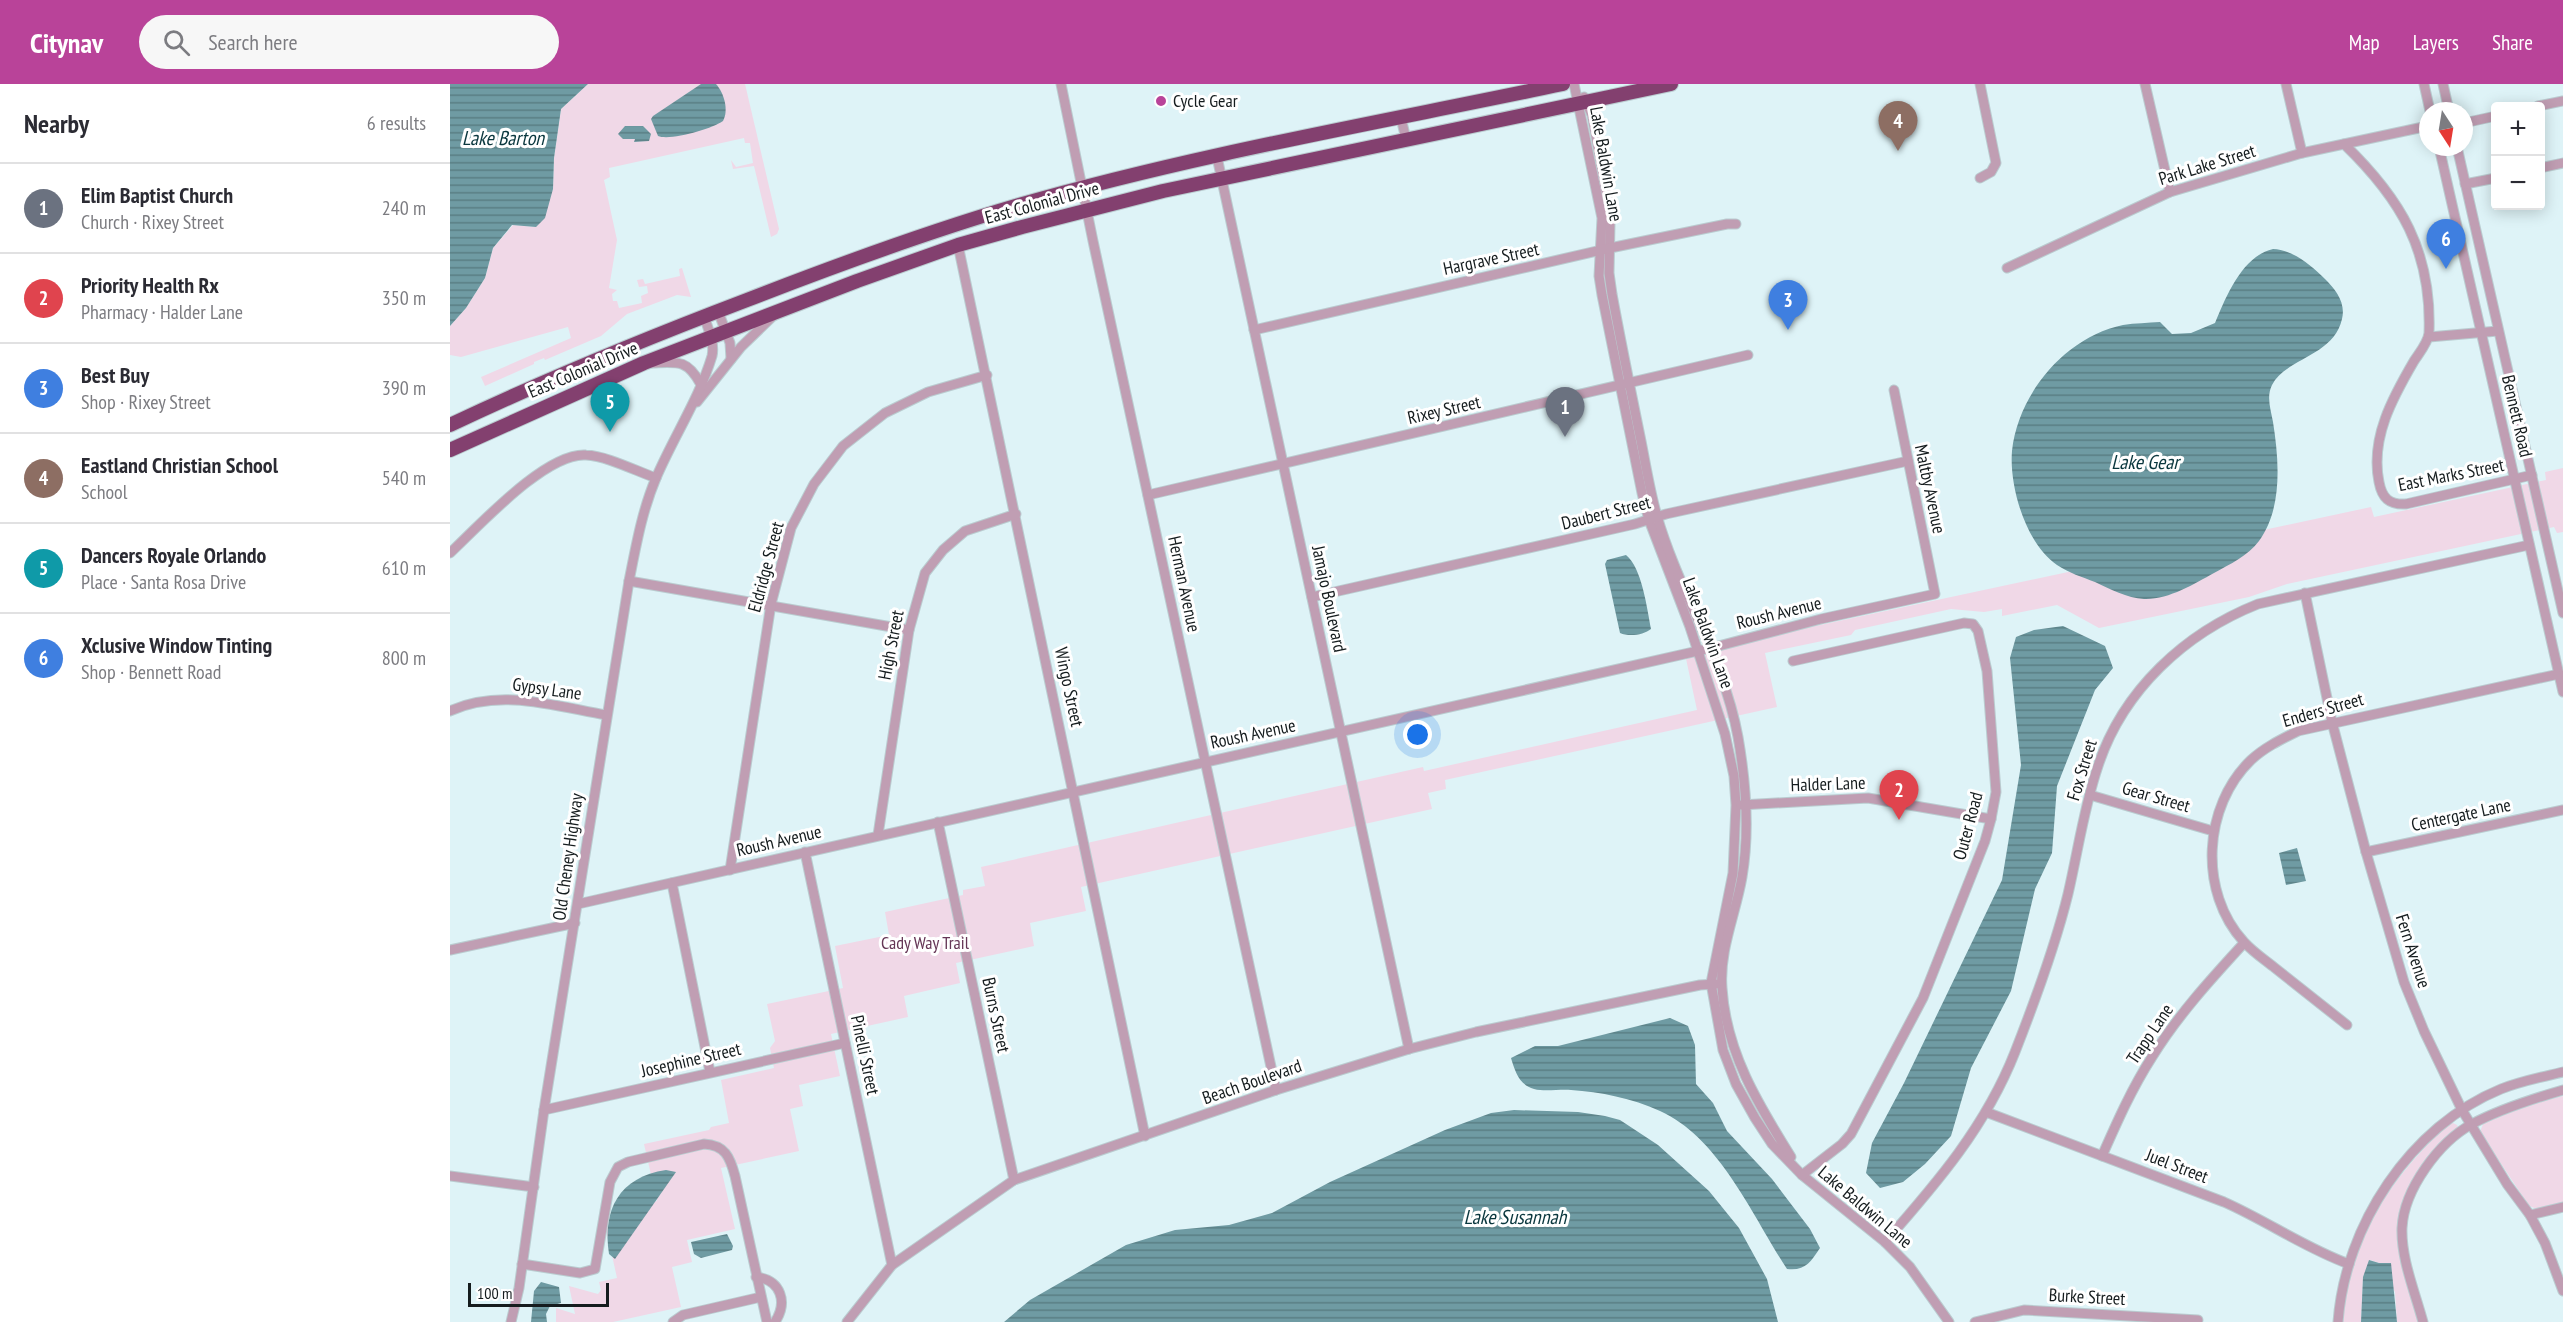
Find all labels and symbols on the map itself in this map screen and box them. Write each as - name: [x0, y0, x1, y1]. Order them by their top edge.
- place label: Cycle Gear: [1173, 89, 1238, 112]
- marker: Cycle Gear: [1154, 94, 1168, 108]
- pin: 4: [1878, 101, 1918, 151]
- north arrow: [2419, 102, 2473, 156]
- street label: Lake Baldwin Lane: [1585, 105, 1628, 223]
- water label: Lake Barton: [462, 125, 545, 151]
- street label: Park Lake Street: [2156, 139, 2258, 190]
- street label: East Colonial Drive: [982, 176, 1101, 229]
- pin: 6: [2426, 220, 2466, 269]
- street label: Hargrave Street: [1441, 237, 1541, 280]
- pin: 3: [1768, 280, 1808, 330]
- street label: East Colonial Drive: [524, 336, 641, 403]
- street label: Bennett Road: [2497, 373, 2538, 459]
- pin: 5: [590, 382, 630, 432]
- pin: 1: [1546, 388, 1584, 437]
- street label: Rixey Street: [1405, 390, 1483, 429]
- street label: Maltby Avenue: [1910, 442, 1951, 536]
- water label: Lake Gear: [2111, 449, 2181, 475]
- street label: East Marks Street: [2396, 453, 2506, 496]
- street label: Daubert Street: [1559, 490, 1653, 535]
- street label: Eldridge Street: [742, 519, 789, 615]
- street label: Herman Avenue: [1163, 534, 1206, 634]
- street label: Jamajo Boulevard: [1307, 543, 1352, 654]
- street label: Lake Baldwin Lane: [1678, 574, 1739, 691]
- street label: Roush Avenue: [1734, 591, 1824, 634]
- street label: High Street: [873, 608, 909, 682]
- street label: Wingo Street: [1050, 645, 1089, 729]
- street label: Gypsy Lane: [511, 672, 583, 705]
- street label: Enders Street: [2280, 687, 2366, 732]
- street label: Roush Avenue: [1208, 713, 1298, 754]
- your location: [1403, 720, 1432, 749]
- street label: Fox Street: [2061, 736, 2102, 803]
- pin: 2: [1880, 770, 1918, 820]
- street label: Halder Lane: [1790, 771, 1866, 796]
- street label: Gear Street: [2120, 776, 2193, 817]
- street label: Outer Road: [1947, 789, 1988, 862]
- street label: Old Cheney Highway: [547, 792, 588, 922]
- street label: Centergate Lane: [2409, 793, 2513, 836]
- street label: Roush Avenue: [734, 820, 824, 861]
- street label: Fern Avenue: [2391, 911, 2436, 991]
- park label: Cady Way Trail: [881, 931, 970, 954]
- street label: Burns Street: [977, 975, 1016, 1055]
- street label: Trapp Lane: [2121, 999, 2178, 1068]
- street label: Pinelli Street: [846, 1013, 885, 1097]
- street label: Josephine Street: [638, 1037, 743, 1082]
- street label: Beach Boulevard: [1199, 1054, 1305, 1109]
- street label: Juel Street: [2142, 1143, 2212, 1188]
- street label: Lake Baldwin Lane: [1813, 1160, 1917, 1253]
- water label: Lake Susannah: [1464, 1204, 1567, 1230]
- scale bar: [468, 1280, 609, 1308]
- street label: Burke Street: [2048, 1283, 2126, 1310]

